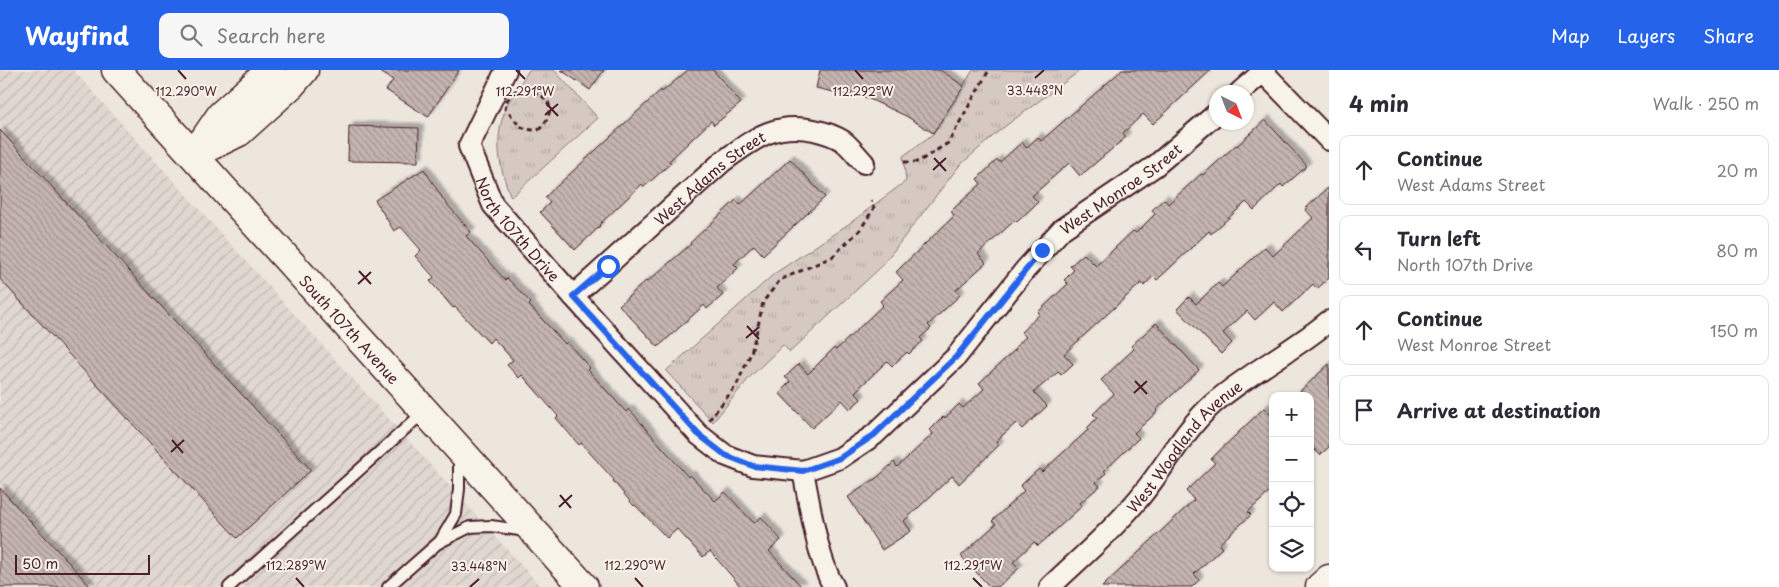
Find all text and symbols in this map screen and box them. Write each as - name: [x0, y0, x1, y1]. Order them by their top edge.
- search box: [159, 13, 509, 58]
- text: Wayfind: [25, 17, 129, 53]
- icon: search: [177, 21, 205, 49]
- text: Search here: [217, 21, 325, 49]
- text: Map: [1551, 22, 1590, 49]
- text: Layers: [1618, 22, 1675, 49]
- text: Share: [1703, 22, 1754, 49]
- text: 33.448°N: [1007, 81, 1063, 99]
- text: 112.290°W: [155, 82, 217, 100]
- text: 112.291°W: [496, 82, 555, 100]
- text: 112.292°W: [833, 82, 894, 100]
- north arrow: [1209, 85, 1254, 130]
- text: 4 min: [1349, 87, 1409, 119]
- text: Walk · 250 m: [1653, 91, 1759, 115]
- street label: West Adams Street: [648, 124, 769, 230]
- street label: West Monroe Street: [1055, 137, 1186, 239]
- text: Continue: [1397, 144, 1483, 172]
- icon: ahead: [1350, 156, 1378, 184]
- text: 20 m: [1717, 158, 1758, 182]
- text: West Adams Street: [1397, 172, 1545, 196]
- street label: North 107th Drive: [471, 173, 566, 286]
- text: Turn left: [1397, 224, 1481, 252]
- icon: left: [1350, 236, 1378, 264]
- text: 80 m: [1716, 238, 1758, 262]
- route end: [1031, 239, 1054, 262]
- text: North 107th Drive: [1397, 252, 1533, 276]
- route start: [597, 255, 620, 278]
- street label: South 107th Avenue: [295, 269, 406, 388]
- text: Continue: [1397, 304, 1483, 332]
- icon: ahead: [1350, 316, 1378, 344]
- text: 150 m: [1710, 318, 1758, 342]
- text: West Monroe Street: [1397, 332, 1551, 356]
- street label: West Woodland Avenue: [1120, 374, 1246, 517]
- map controls: [1269, 392, 1314, 572]
- button: +: [1269, 392, 1314, 437]
- icon: arrive: [1350, 396, 1378, 424]
- text: Arrive at destination: [1397, 396, 1601, 424]
- button: −: [1269, 437, 1314, 482]
- button: locate: [1269, 482, 1314, 527]
- button: layers: [1269, 527, 1314, 572]
- scale bar: [15, 552, 150, 575]
- text: 50 m: [22, 553, 58, 574]
- text: 112.289°W: [266, 556, 327, 574]
- text: 112.290°W: [604, 556, 666, 574]
- text: 112.291°W: [944, 556, 1003, 574]
- text: 33.448°N: [451, 557, 507, 575]

